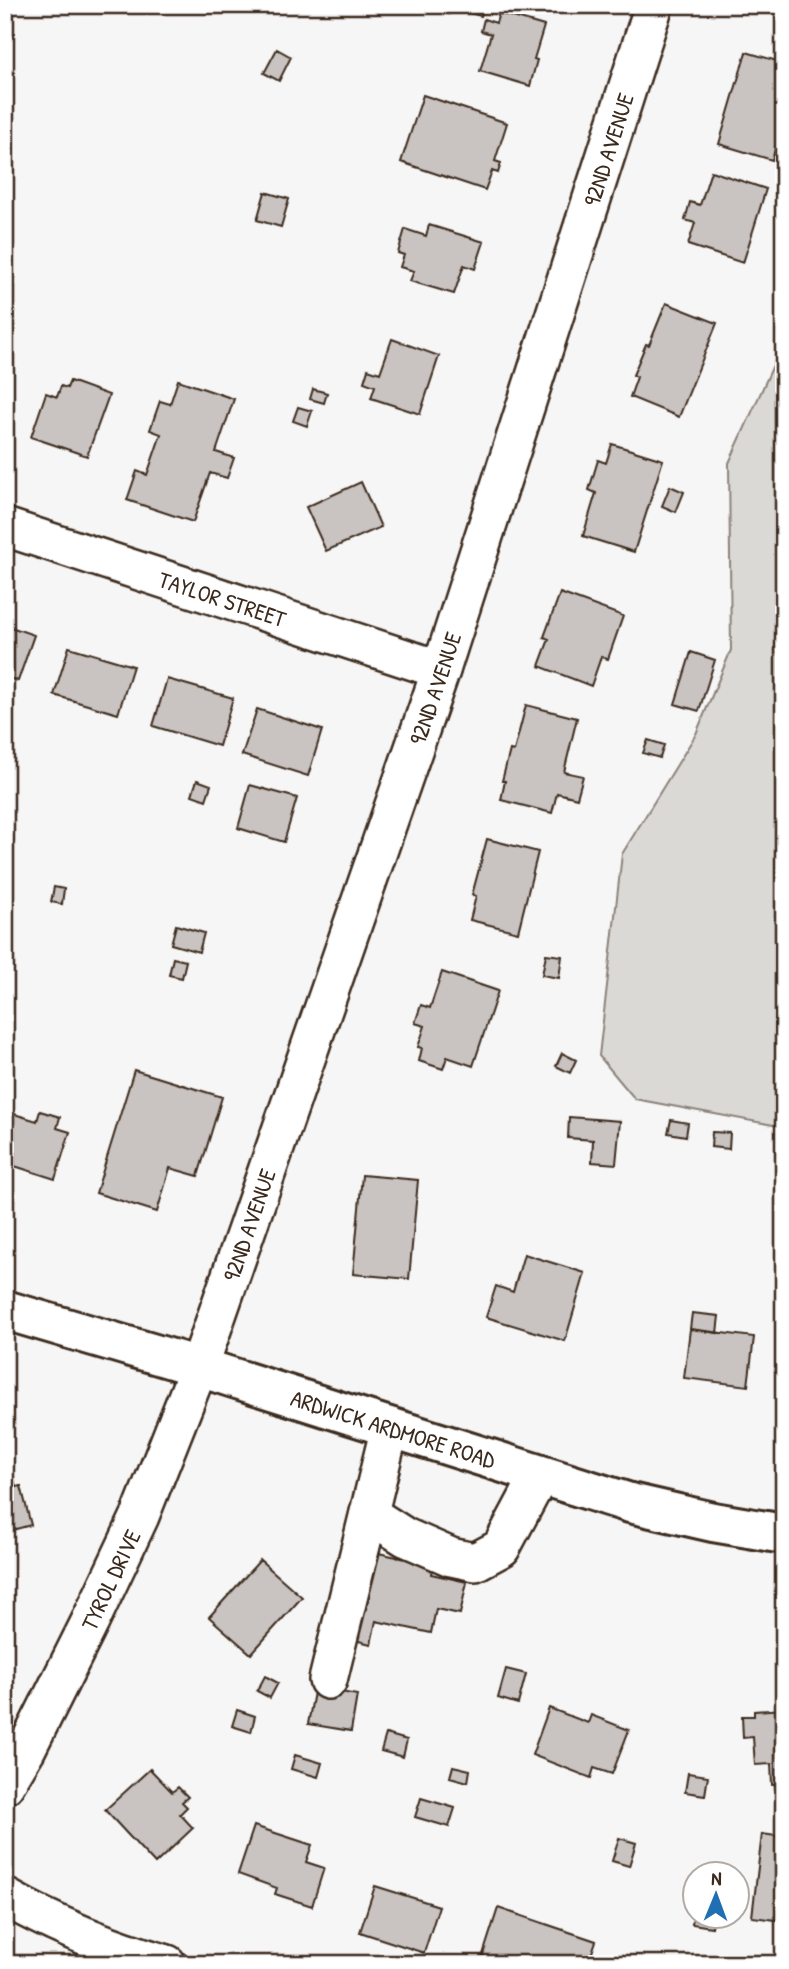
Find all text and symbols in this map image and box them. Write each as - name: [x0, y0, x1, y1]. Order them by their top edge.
- street label: 92ND AVENUE: [575, 89, 640, 210]
- street label: TAYLOR STREET: [155, 563, 290, 634]
- street label: 92ND AVENUE: [401, 628, 468, 749]
- street label: 92ND AVENUE: [215, 1164, 282, 1285]
- street label: ARDWICK ARDMORE ROAD: [287, 1382, 499, 1475]
- street label: TYROL DRIVE: [73, 1524, 147, 1635]
- north arrow: [680, 1860, 750, 1930]
- text: N: [711, 1865, 722, 1891]

